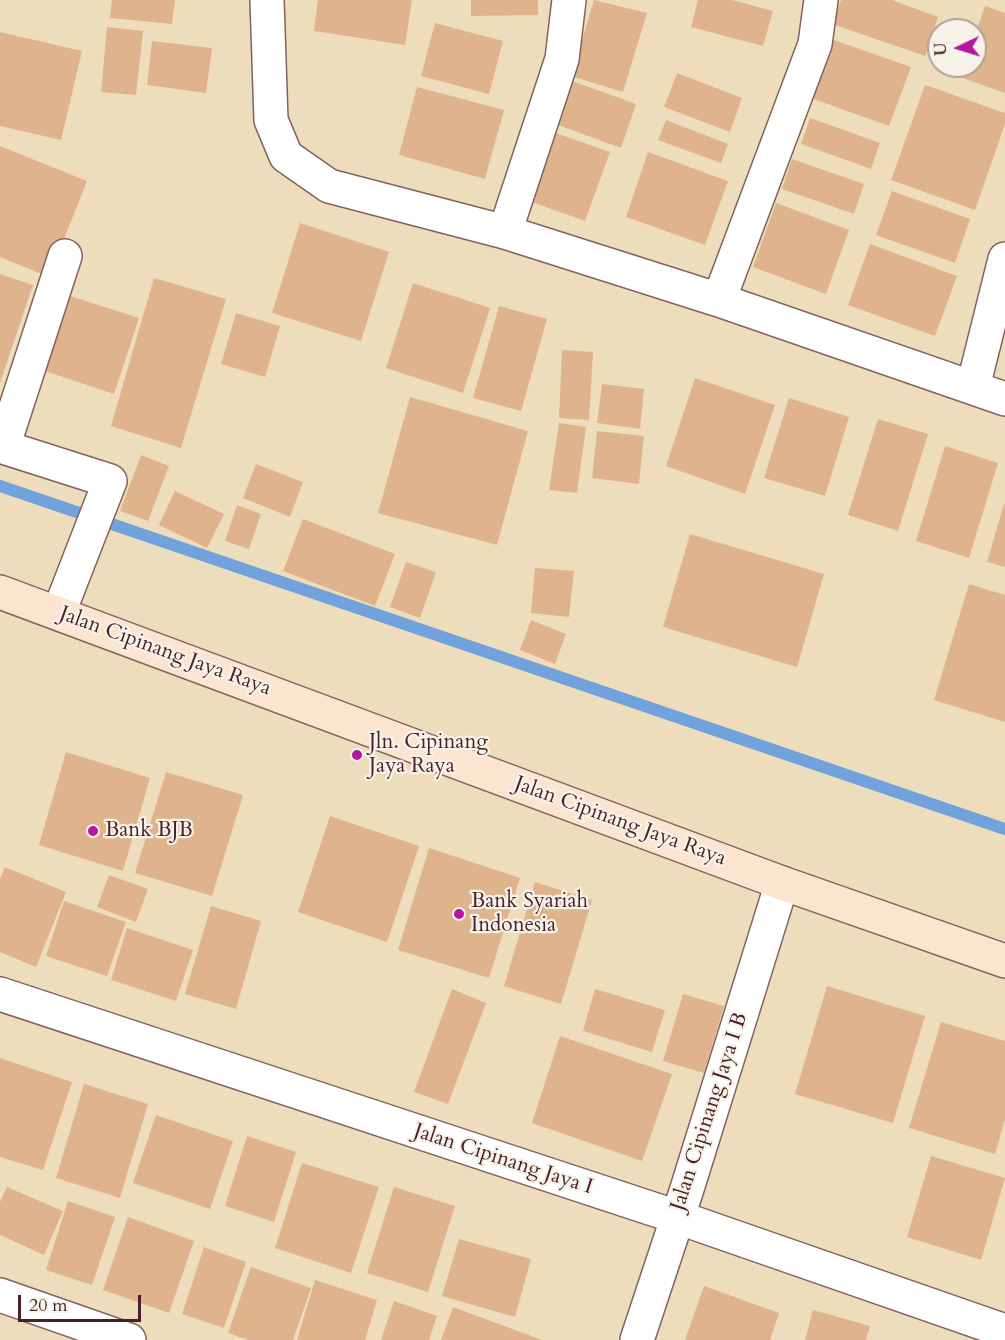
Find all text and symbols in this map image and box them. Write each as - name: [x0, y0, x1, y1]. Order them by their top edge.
- north arrow: [927, 18, 987, 78]
- text: U: [930, 42, 952, 56]
- street label: Jalan Cipinang Jaya Raya: [56, 602, 274, 702]
- place label: Jln. Cipinang Jaya Raya: [369, 730, 488, 780]
- marker: Jln. Cipinang Jaya Raya: [350, 748, 364, 762]
- street label: Jalan Cipinang Jaya Raya: [511, 772, 729, 872]
- place label: Bank BJB: [105, 818, 193, 844]
- marker: Bank BJB: [86, 824, 100, 838]
- place label: Bank Syariah Indonesia: [471, 889, 588, 939]
- marker: Bank Syariah Indonesia: [452, 907, 466, 921]
- street label: Jalan Cipinang Jaya I B: [666, 1010, 754, 1214]
- street label: Jalan Cipinang Jaya I: [410, 1119, 596, 1201]
- scale bar: [21, 1283, 144, 1321]
- text: 20 m: [29, 1293, 68, 1318]

